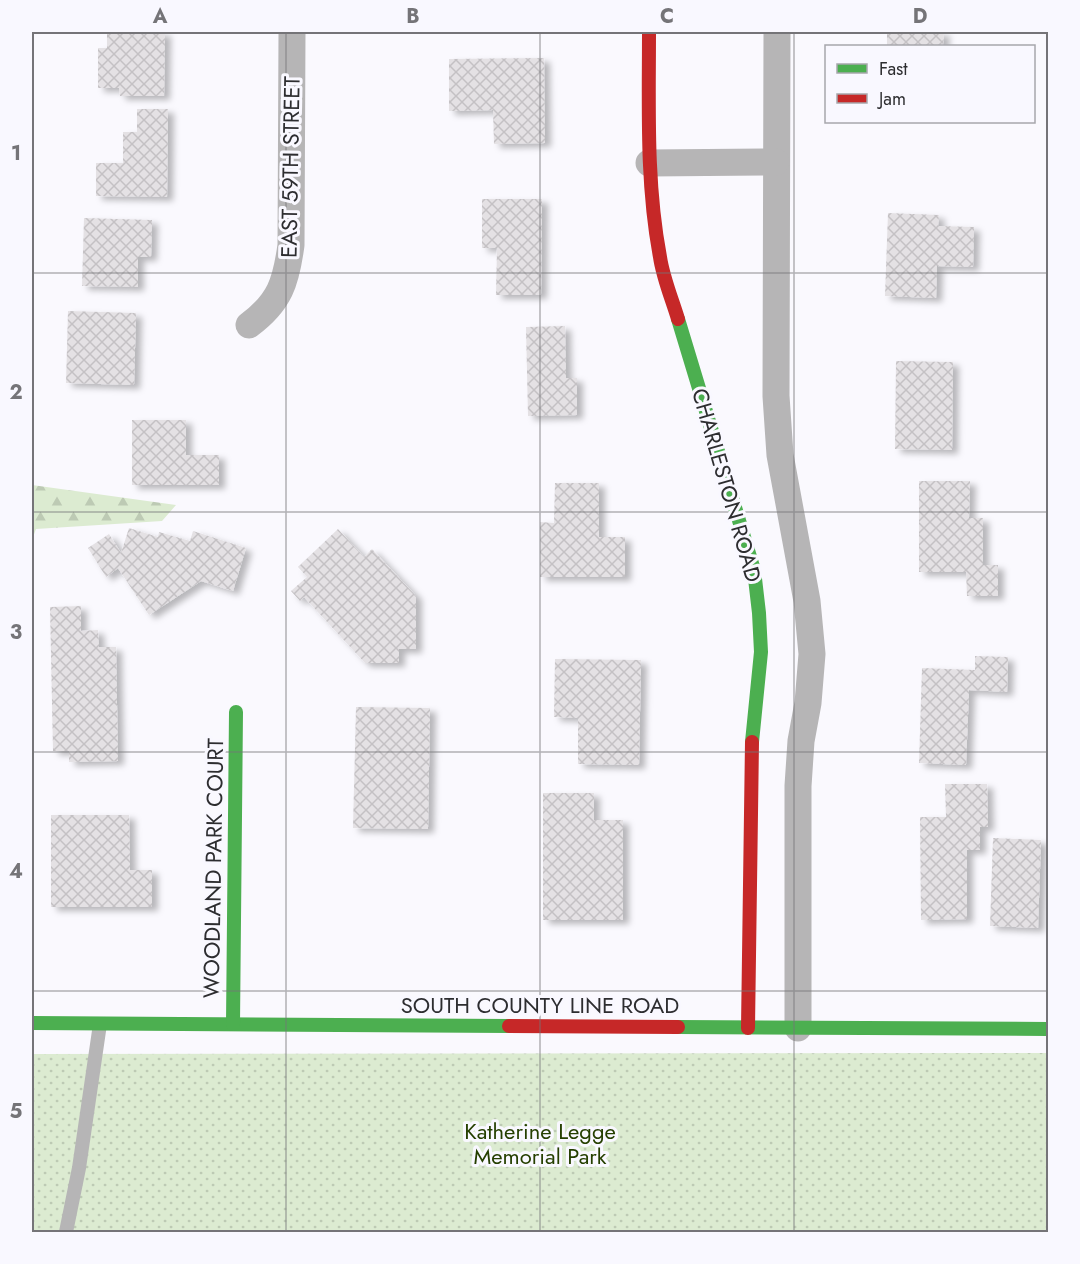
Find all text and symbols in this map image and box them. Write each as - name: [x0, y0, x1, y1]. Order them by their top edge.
- text: A: [152, 2, 168, 31]
- text: B: [406, 2, 420, 31]
- text: C: [660, 2, 674, 31]
- text: D: [913, 2, 927, 31]
- legend: [825, 45, 1035, 123]
- text: Fast: [879, 56, 908, 82]
- street label: EAST 59TH STREET: [272, 75, 308, 258]
- text: Jam: [877, 86, 906, 112]
- text: 1: [11, 139, 21, 168]
- text: 2: [9, 378, 23, 407]
- street label: CHARLESTON ROAD: [684, 384, 770, 586]
- text: 3: [10, 618, 22, 647]
- street label: WOODLAND PARK COURT: [195, 737, 231, 998]
- text: 4: [9, 857, 23, 886]
- street label: SOUTH COUNTY LINE ROAD: [401, 989, 679, 1021]
- text: 5: [10, 1097, 23, 1126]
- park label: Katherine Legge Memorial Park: [464, 1115, 616, 1172]

